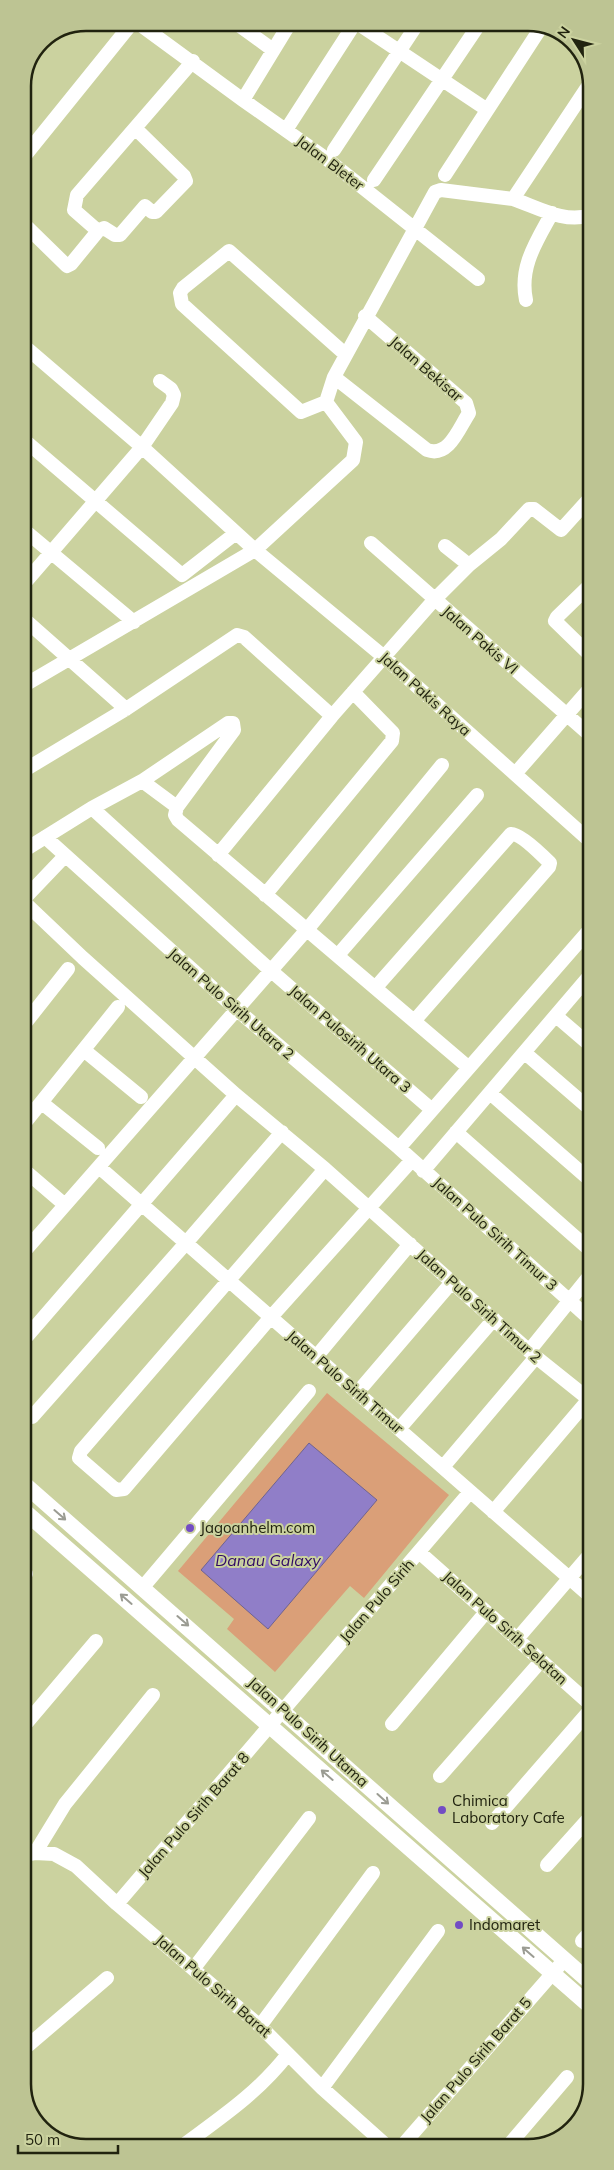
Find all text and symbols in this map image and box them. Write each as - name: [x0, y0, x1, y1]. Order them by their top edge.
- north arrow: [549, 15, 599, 65]
- text: N: [553, 23, 574, 42]
- street label: Jalan Bleter: [293, 131, 368, 195]
- street label: Jalan Bekisar: [386, 332, 467, 406]
- street label: Jalan Pakis VI: [438, 601, 522, 678]
- street label: Jalan Pakis Raya: [376, 648, 475, 740]
- street label: Jalan Pulo Sirih Utara 2: [164, 944, 298, 1064]
- street label: Jalan Pulosirih Utara 3: [286, 981, 415, 1097]
- street label: Jalan Pulo Sirih Timur 3: [429, 1173, 562, 1295]
- street label: Jalan Pulo Sirih Timur 2: [413, 1245, 546, 1367]
- street label: Jalan Pulo Sirih Timur: [283, 1326, 408, 1438]
- one-way arrow: [54, 1509, 67, 1521]
- place label: Jagoanhelm.com: [200, 1518, 315, 1537]
- marker: Jagoanhelm.com: [184, 1522, 196, 1534]
- water label: Danau Galaxy: [215, 1550, 321, 1570]
- street label: Jalan Pulo Sirih: [335, 1555, 418, 1646]
- street label: Jalan Pulo Sirih Selatan: [439, 1567, 572, 1689]
- one-way arrow: [120, 1594, 133, 1605]
- one-way arrow: [176, 1616, 189, 1627]
- street label: Jalan Pulo Sirih Utama: [244, 1673, 373, 1791]
- street label: Jalan Pulo Sirih Barat 8: [134, 1748, 253, 1881]
- one-way arrow: [321, 1769, 334, 1781]
- place label: Chimica Laboratory Cafe: [452, 1791, 565, 1827]
- one-way arrow: [377, 1793, 390, 1804]
- marker: Chimica Laboratory Cafe: [436, 1804, 448, 1816]
- place label: Indomaret: [469, 1915, 540, 1934]
- marker: Indomaret: [453, 1919, 465, 1931]
- street label: Jalan Pulo Sirih Barat: [152, 1930, 275, 2041]
- one-way arrow: [522, 1946, 535, 1958]
- street label: Jalan Pulo Sirih Barat 5: [416, 1993, 535, 2126]
- scale bar: [18, 2122, 118, 2154]
- text: 50 m: [25, 2130, 60, 2149]

